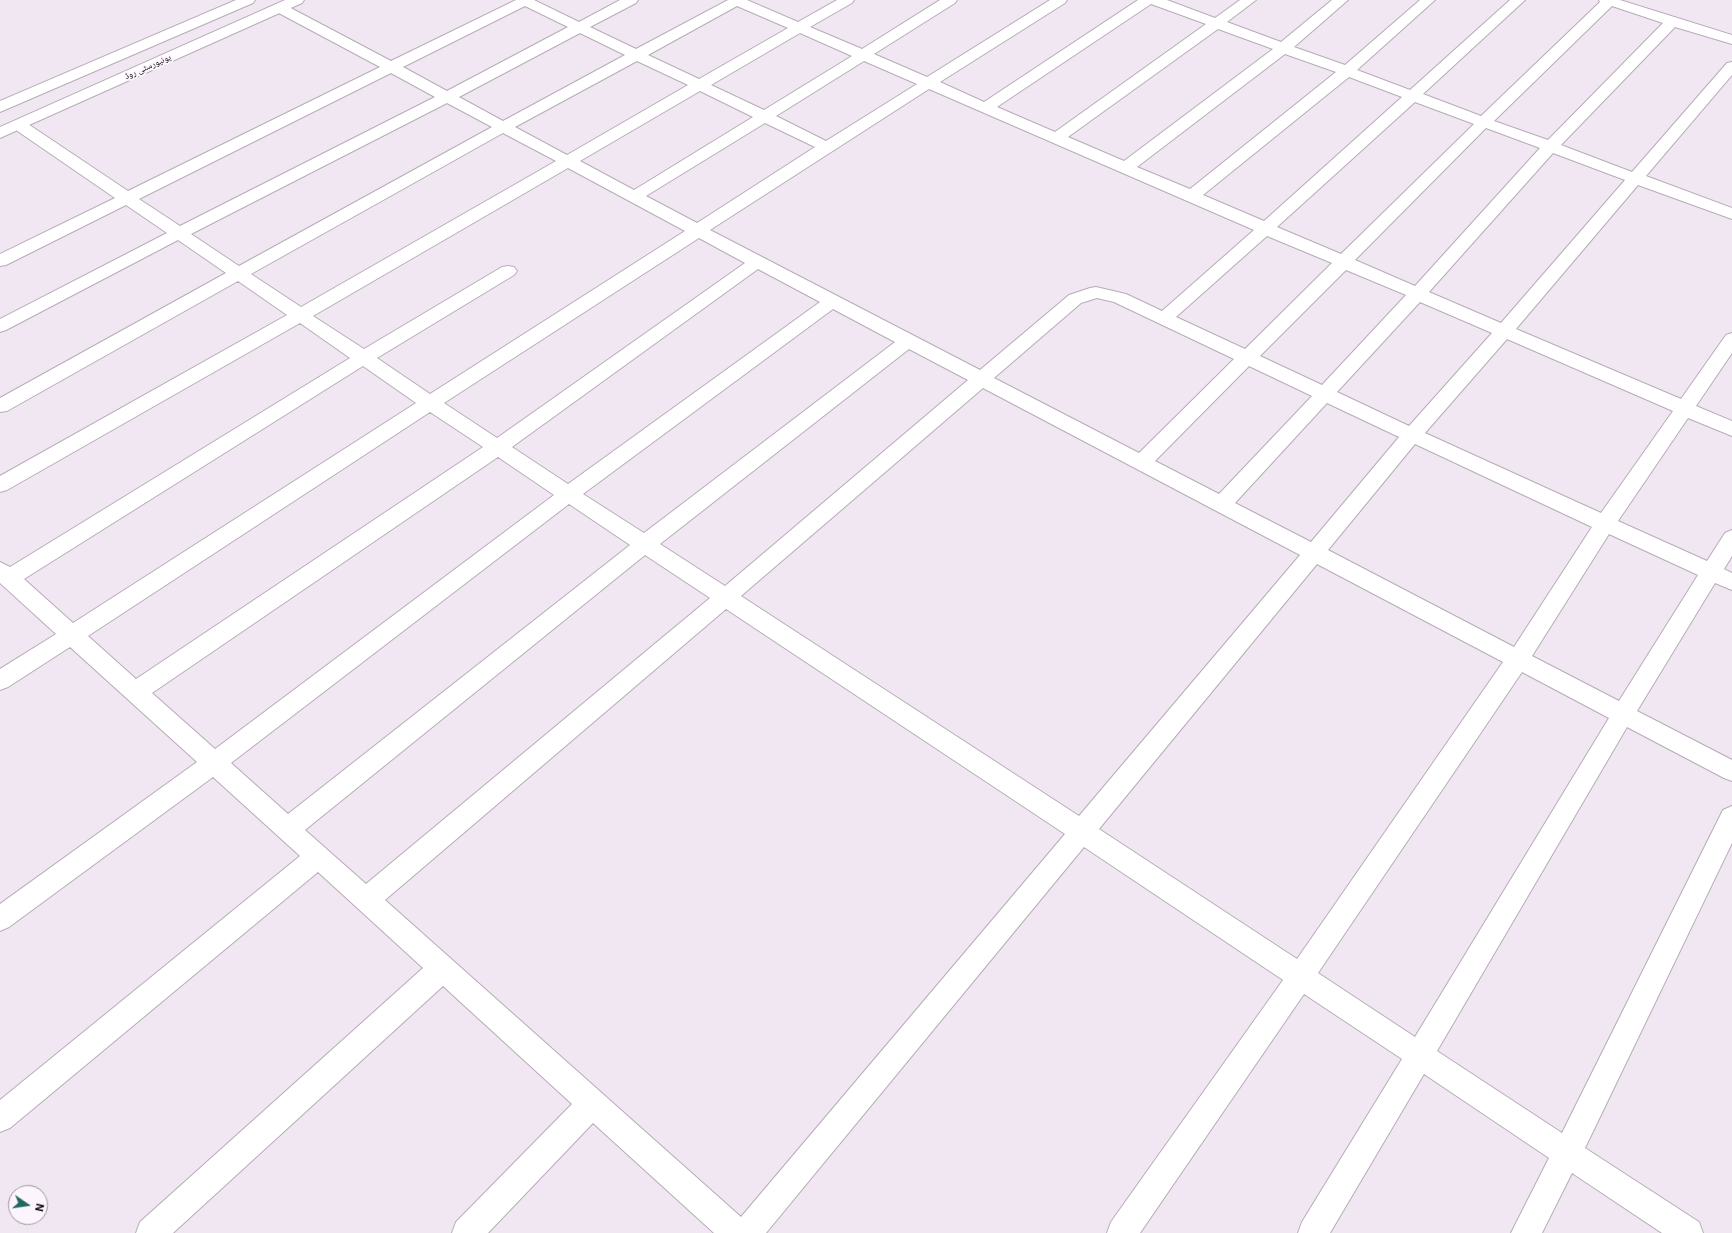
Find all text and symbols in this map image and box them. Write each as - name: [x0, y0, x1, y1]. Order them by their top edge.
- street label: یونیورسٹی روڈ: [123, 52, 173, 82]
- north arrow: [8, 1185, 48, 1225]
- text: N: [32, 1202, 46, 1213]

